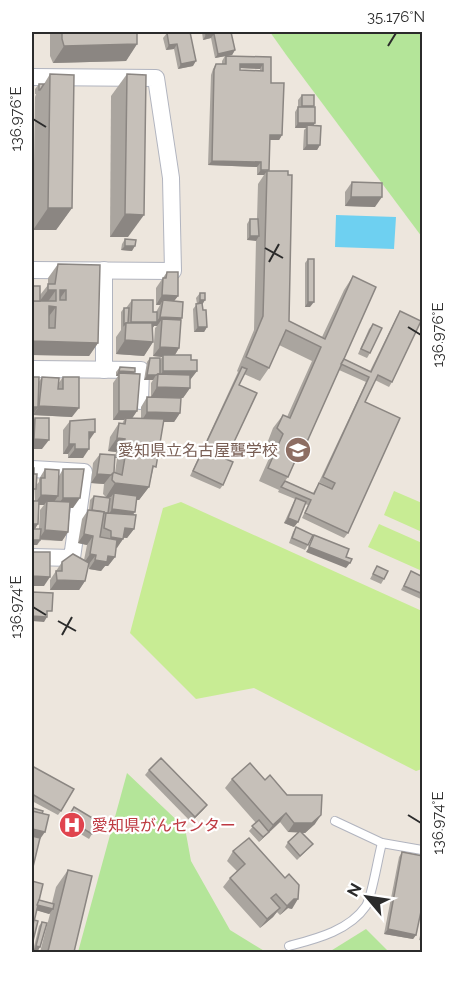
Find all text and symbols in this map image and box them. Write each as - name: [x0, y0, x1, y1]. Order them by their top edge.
- text: 35.176°N: [367, 8, 425, 26]
- text: 136.976°E: [7, 86, 25, 152]
- text: 136.976°E: [429, 302, 447, 368]
- school or university icon: 愛知県立名古屋聾学校: [283, 435, 313, 465]
- place label: 愛知県立名古屋聾学校: [118, 441, 278, 460]
- text: 136.974°E: [7, 575, 25, 639]
- text: 136.974°E: [429, 791, 447, 855]
- hospital icon: 愛知県がんセンター: [57, 810, 87, 840]
- place label: 愛知県がんセンター: [92, 816, 236, 835]
- north arrow: [337, 867, 397, 927]
- text: N: [343, 880, 366, 900]

